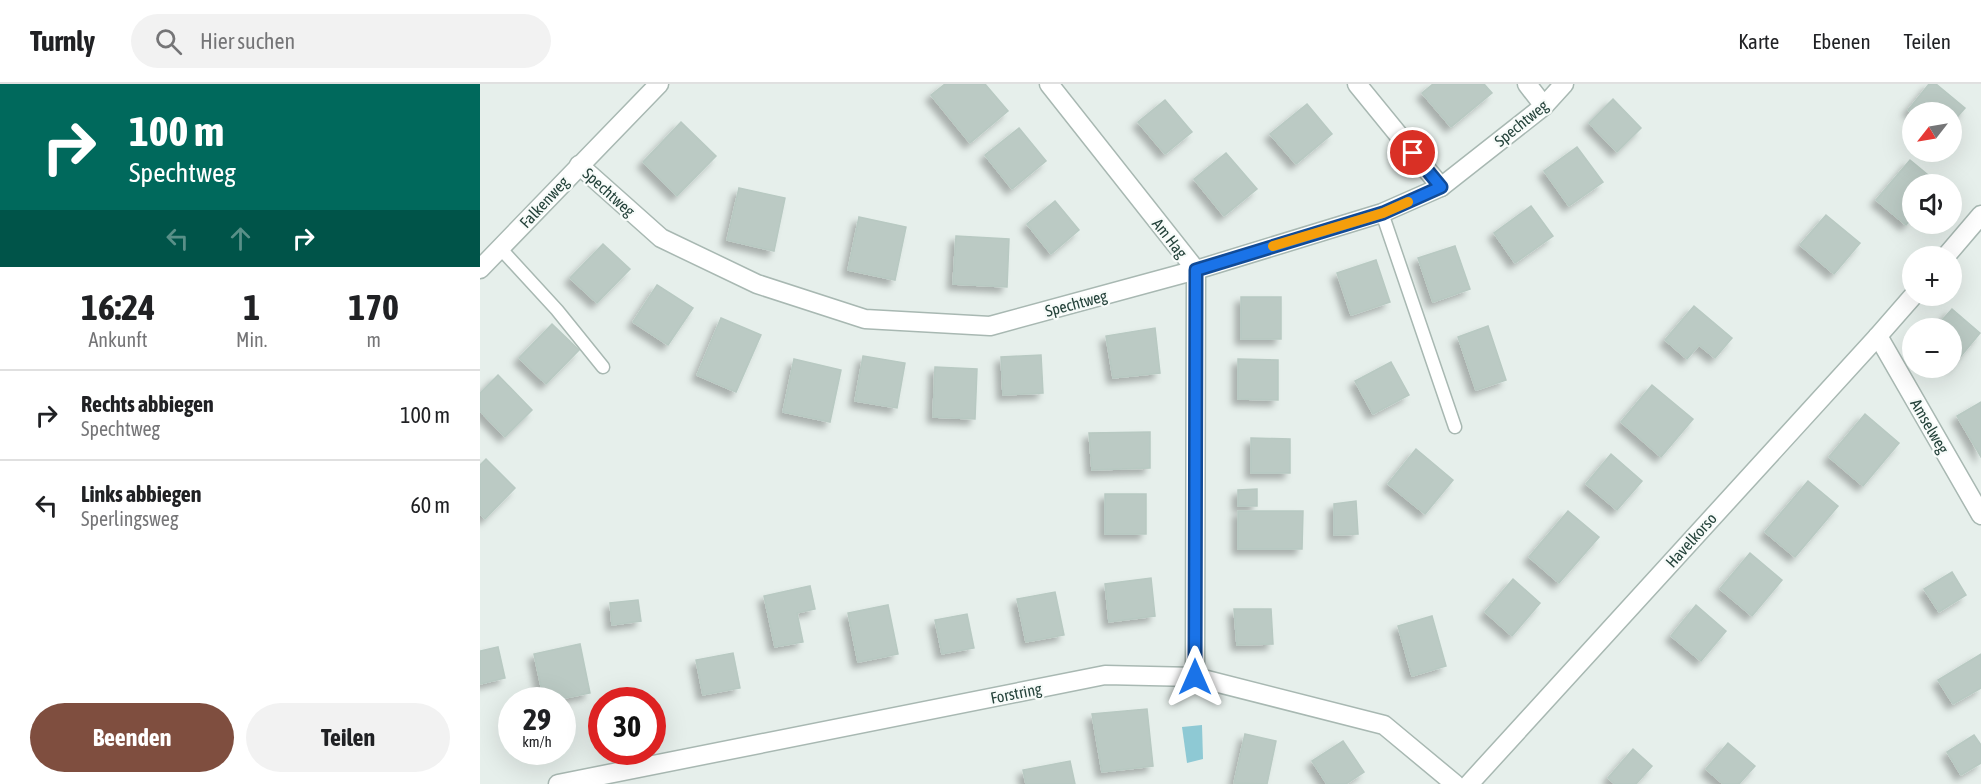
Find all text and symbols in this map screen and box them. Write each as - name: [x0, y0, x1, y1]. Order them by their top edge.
- search box: [131, 14, 551, 68]
- text: Turnly: [30, 25, 95, 57]
- icon: search: [152, 25, 185, 58]
- text: Hier suchen: [200, 28, 295, 54]
- text: Karte: [1738, 29, 1779, 53]
- text: Ebenen: [1812, 29, 1871, 53]
- text: Teilen: [1904, 29, 1951, 53]
- street label: Spechtweg: [1491, 96, 1552, 151]
- north arrow: [1902, 102, 1962, 162]
- map controls: [1902, 102, 1962, 378]
- text: 100 m: [129, 107, 224, 155]
- icon: right: [30, 108, 108, 186]
- pin: [1387, 127, 1438, 178]
- icon: arrive: [1396, 136, 1429, 169]
- text: Spechtweg: [129, 157, 236, 188]
- street label: Spechtweg: [579, 164, 639, 221]
- street label: Falkenweg: [516, 173, 573, 232]
- button: sound: [1902, 174, 1962, 234]
- street label: Am Hag: [1148, 215, 1191, 262]
- icon: left: [161, 222, 194, 255]
- icon: ahead: [224, 222, 257, 255]
- icon: right: [287, 222, 320, 255]
- button: +: [1902, 246, 1962, 306]
- text: 16:24: [81, 286, 155, 328]
- text: 1: [243, 286, 260, 328]
- text: 170: [348, 286, 399, 328]
- street label: Spechtweg: [1043, 286, 1109, 321]
- button: −: [1902, 318, 1962, 378]
- text: Ankunft: [89, 328, 147, 351]
- text: Min.: [236, 328, 267, 351]
- text: m: [366, 328, 381, 351]
- text: Rechts abbiegen: [81, 391, 214, 417]
- street label: Amselweg: [1906, 396, 1953, 457]
- icon: right: [30, 399, 63, 432]
- text: 100 m: [400, 402, 450, 428]
- text: Spechtweg: [81, 417, 160, 440]
- text: Links abbiegen: [81, 481, 202, 507]
- icon: left: [30, 489, 63, 522]
- text: 60 m: [410, 492, 450, 518]
- text: Sperlingsweg: [81, 507, 179, 530]
- street label: Havelkorso: [1662, 509, 1720, 571]
- position arrow: [1163, 645, 1227, 709]
- street label: Forstring: [989, 679, 1043, 708]
- speed limit sign: 30: [588, 687, 666, 765]
- text: 29: [523, 702, 551, 736]
- button: Beenden: [30, 703, 234, 772]
- button: Teilen: [246, 703, 450, 772]
- text: km/h: [522, 733, 552, 750]

